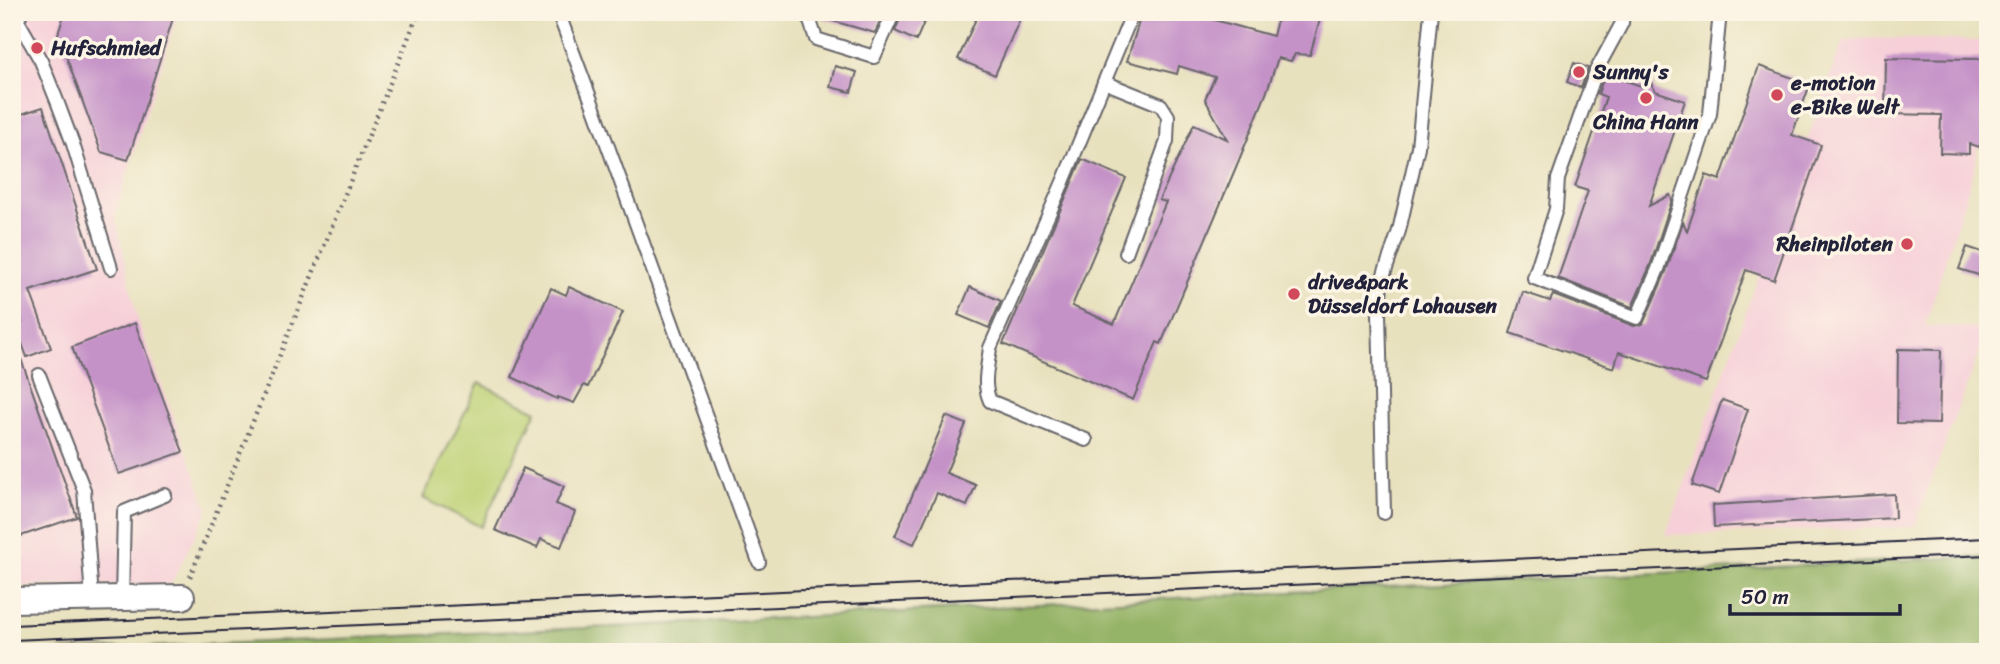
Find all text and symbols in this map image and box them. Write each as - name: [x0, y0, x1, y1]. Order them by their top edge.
- place label: Hufschmied: [50, 29, 163, 67]
- marker: Hufschmied: [29, 40, 45, 56]
- place label: Sunny's: [1592, 53, 1670, 91]
- marker: Sunny's: [1571, 64, 1587, 80]
- place label: e-motion e-Bike Welt: [1790, 64, 1901, 126]
- marker: e-motion e-Bike Welt: [1769, 87, 1785, 103]
- marker: China Hann: [1638, 90, 1654, 106]
- place label: China Hann: [1592, 103, 1699, 141]
- place label: Rheinpiloten: [1775, 225, 1894, 263]
- marker: Rheinpiloten: [1899, 236, 1915, 252]
- place label: drive&park Düsseldorf Lohausen: [1308, 263, 1498, 325]
- marker: drive&park Düsseldorf Lohausen: [1286, 286, 1302, 302]
- scale bar: [1730, 573, 1900, 617]
- text: 50 m: [1741, 578, 1789, 616]

